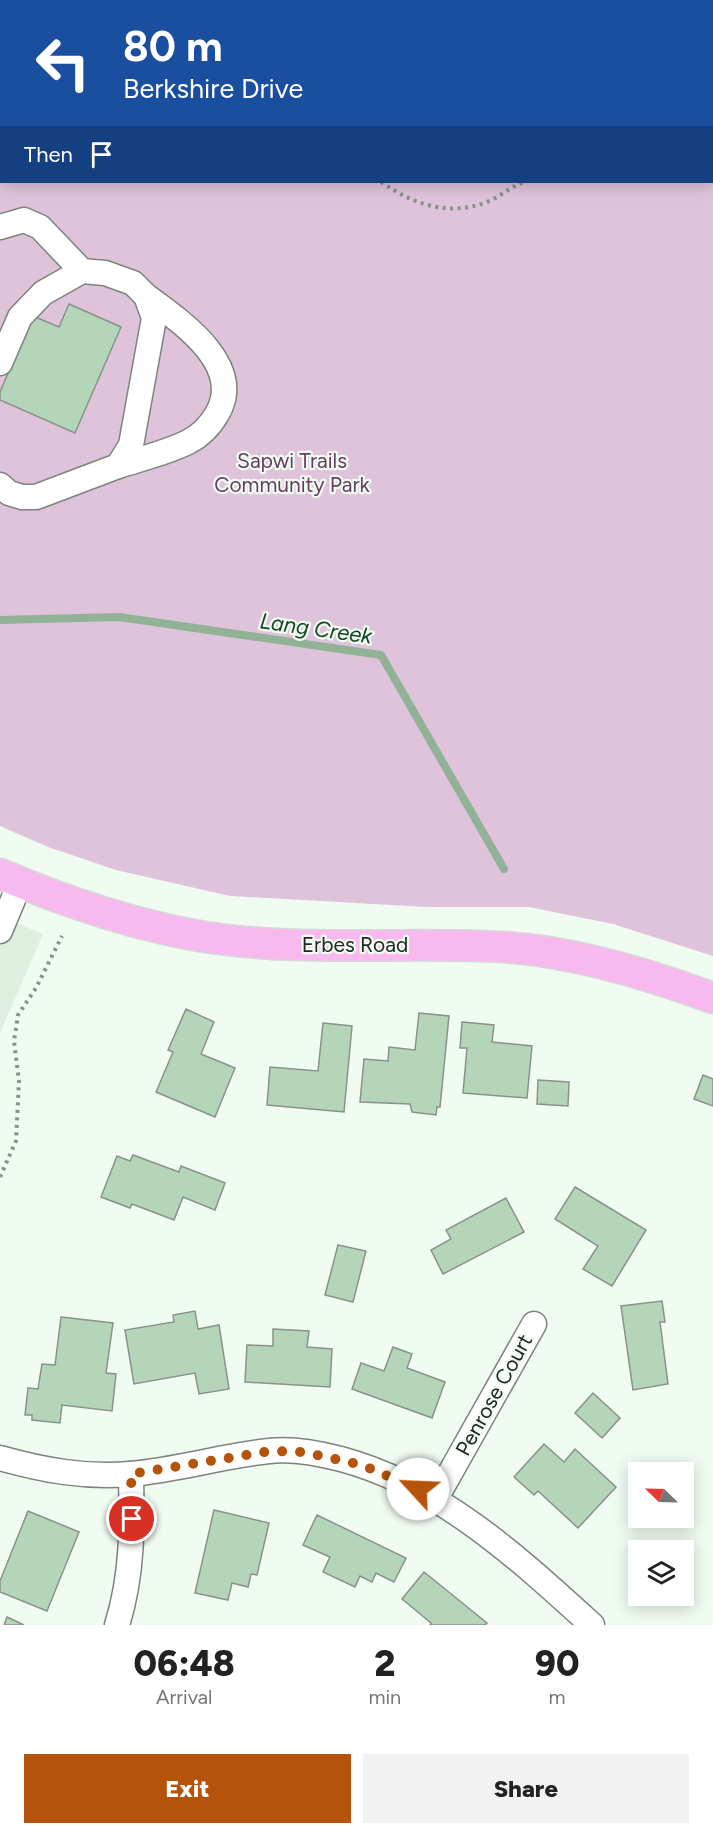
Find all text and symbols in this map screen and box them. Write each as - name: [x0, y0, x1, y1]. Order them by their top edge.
- text: 80 m: [123, 21, 223, 72]
- icon: left: [24, 24, 102, 102]
- text: Berkshire Drive: [123, 72, 303, 105]
- icon: arrive: [85, 138, 118, 171]
- text: Then: [24, 141, 73, 168]
- park label: Sapwi Trails Community Park: [214, 448, 371, 497]
- water label: Lang Creek: [258, 607, 375, 650]
- street label: Erbes Road: [302, 932, 408, 957]
- street label: Penrose Court: [450, 1330, 537, 1460]
- position arrow: [386, 1457, 450, 1521]
- north arrow: [628, 1462, 694, 1528]
- map controls: [628, 1462, 694, 1606]
- pin: [106, 1493, 157, 1544]
- icon: arrive: [115, 1502, 148, 1535]
- button: layers: [628, 1540, 694, 1606]
- text: 06:48: [134, 1642, 235, 1685]
- text: 2: [374, 1642, 395, 1685]
- text: 90: [535, 1642, 579, 1685]
- text: Arrival: [156, 1685, 212, 1709]
- text: min: [368, 1685, 401, 1709]
- text: m: [549, 1685, 566, 1709]
- button: Exit: [24, 1754, 351, 1823]
- button: Share: [363, 1754, 689, 1823]

